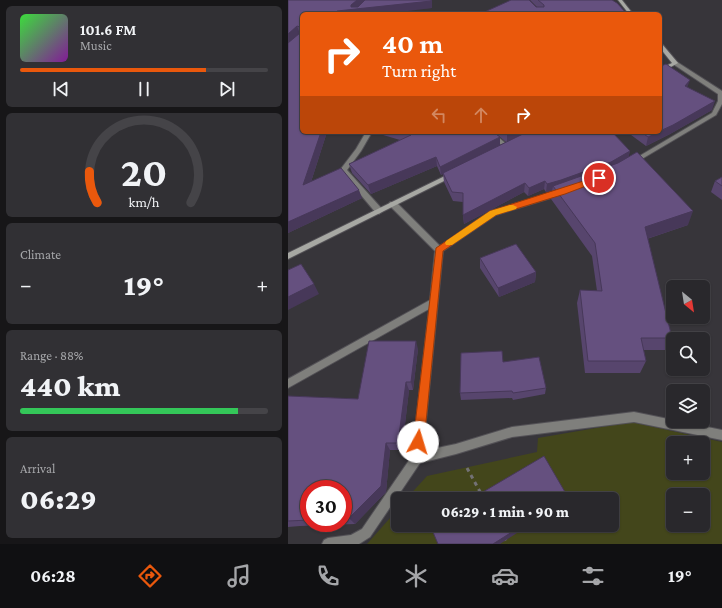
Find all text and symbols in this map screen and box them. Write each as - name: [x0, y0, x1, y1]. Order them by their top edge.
- text: 101.6 FM: [80, 22, 136, 38]
- icon: right: [316, 28, 368, 80]
- text: 40 m: [382, 28, 443, 59]
- text: Music: [80, 38, 112, 53]
- text: Turn right: [382, 61, 456, 81]
- icon: previous: [50, 78, 72, 100]
- icon: pause: [133, 78, 155, 100]
- icon: next: [216, 78, 238, 100]
- icon: left: [428, 104, 450, 126]
- icon: ahead: [470, 104, 492, 126]
- icon: right: [512, 104, 534, 126]
- text: 20: [121, 149, 167, 195]
- pin: [582, 161, 616, 195]
- icon: arrive: [588, 167, 610, 189]
- text: km/h: [129, 194, 160, 210]
- text: Climate: [20, 247, 61, 262]
- text: 19°: [124, 268, 164, 301]
- text: −: [20, 272, 32, 297]
- text: +: [256, 272, 268, 297]
- north arrow: [666, 280, 710, 324]
- map controls: [666, 280, 710, 532]
- button: search: [666, 332, 710, 376]
- text: Range · 88%: [20, 348, 83, 363]
- text: 440 km: [20, 369, 120, 402]
- button: layers: [666, 384, 710, 428]
- position arrow: [397, 421, 439, 463]
- button: +: [666, 436, 710, 480]
- text: Arrival: [20, 461, 55, 476]
- speed limit sign: 30: [300, 480, 352, 532]
- text: 06:29: [20, 482, 97, 515]
- button: −: [666, 488, 710, 532]
- text: 06:29 · 1 min · 90 m: [441, 504, 569, 520]
- icon: directions: [136, 562, 164, 590]
- icon: music: [225, 562, 253, 590]
- icon: phone: [314, 562, 342, 590]
- icon: climate: [402, 562, 430, 590]
- icon: car: [491, 562, 519, 590]
- icon: filters: [579, 562, 607, 590]
- text: 06:28: [30, 566, 76, 586]
- text: 19°: [668, 566, 692, 586]

